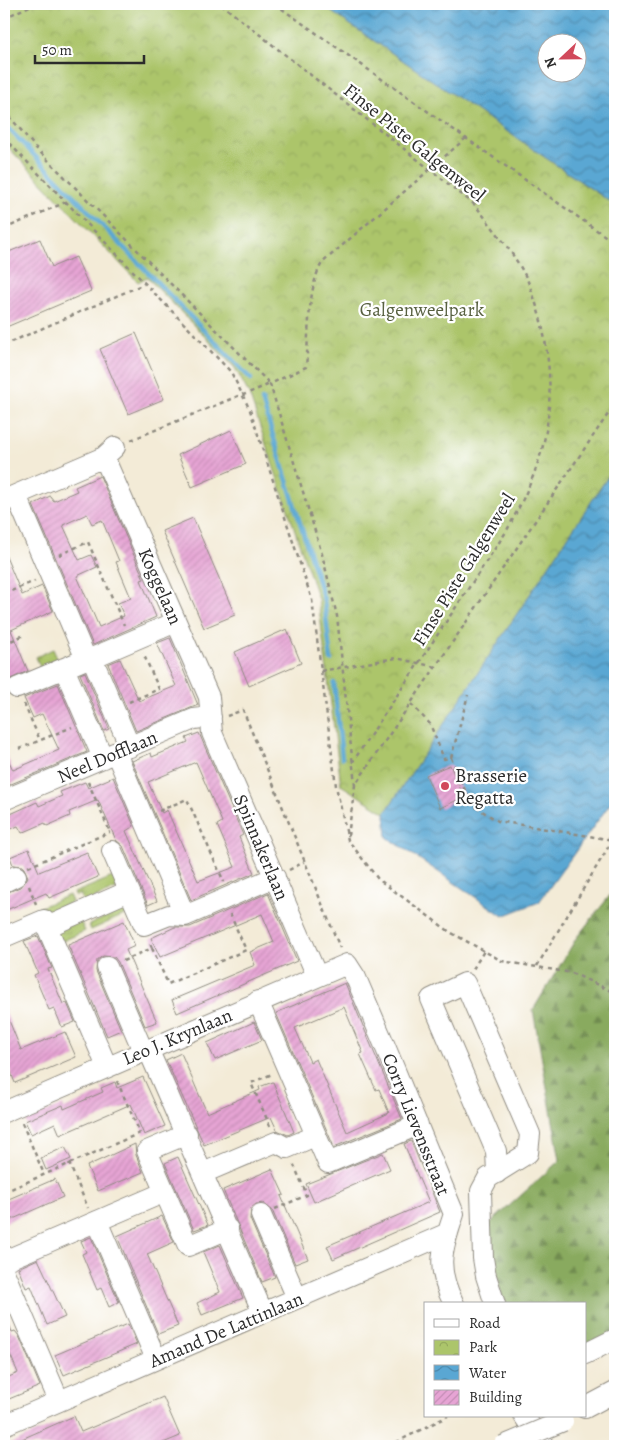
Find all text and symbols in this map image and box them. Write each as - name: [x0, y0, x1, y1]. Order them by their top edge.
- scale bar: [35, 32, 144, 64]
- north arrow: [536, 32, 586, 82]
- text: 50 m: [42, 40, 72, 60]
- text: N: [540, 54, 561, 71]
- street label: Finse Piste Galgenweel: [338, 77, 491, 208]
- park label: Galgenweelpark: [360, 297, 485, 323]
- street label: Finse Piste Galgenweel: [406, 488, 522, 651]
- street label: Koggelaan: [132, 544, 188, 629]
- street label: Neel Dofflaan: [53, 724, 161, 790]
- place label: Brasserie Regatta: [455, 763, 527, 811]
- marker: Brasserie Regatta: [439, 780, 451, 792]
- street label: Spinnakerlaan: [227, 790, 295, 904]
- street label: Leo J. Krynlaan: [119, 1002, 236, 1072]
- street label: Corry Lievensstraat: [376, 1049, 456, 1199]
- street label: Amand De Lattinlaan: [144, 1286, 307, 1375]
- legend: [424, 1302, 586, 1418]
- text: Road: [469, 1313, 501, 1333]
- text: Park: [469, 1337, 498, 1357]
- text: Water: [468, 1363, 506, 1383]
- text: Building: [469, 1387, 522, 1407]

